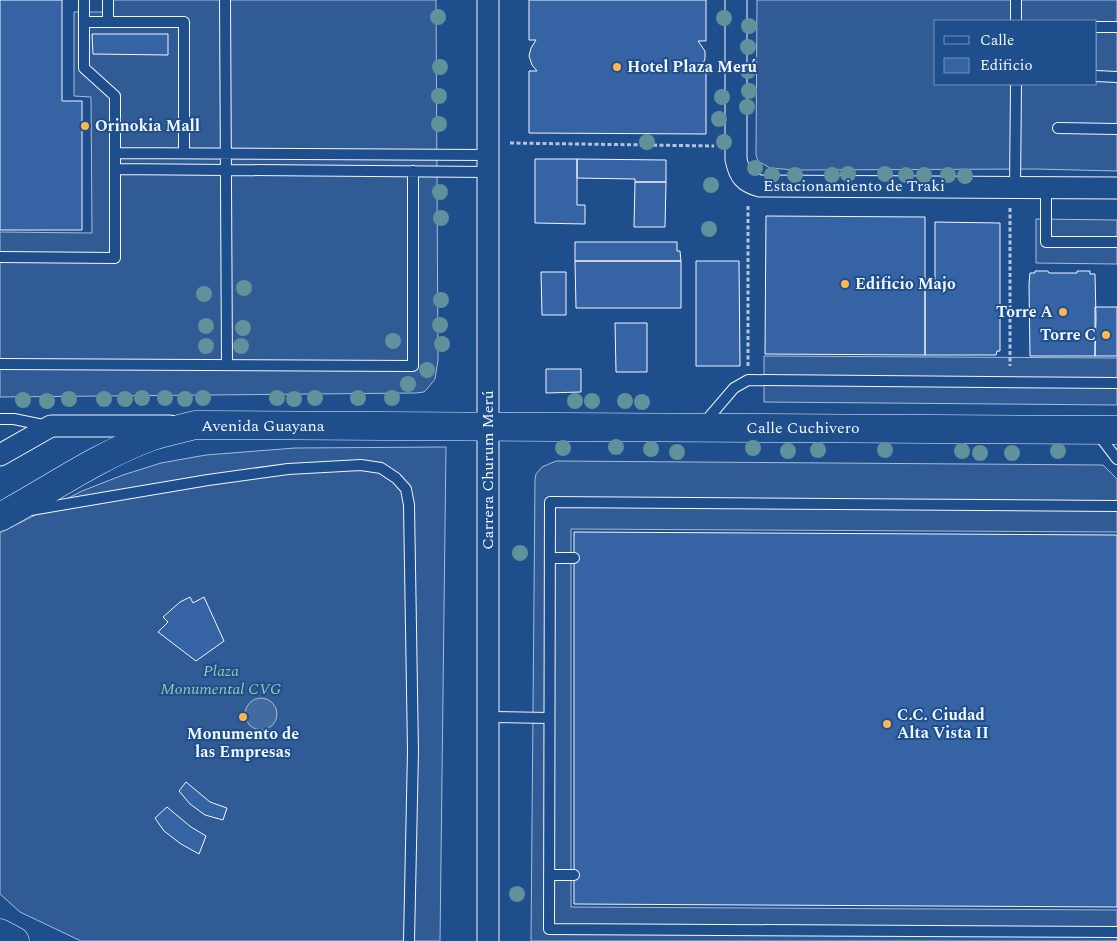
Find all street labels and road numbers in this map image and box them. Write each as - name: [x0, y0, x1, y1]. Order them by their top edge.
- street label: Estacionamiento de Traki: [763, 174, 945, 198]
- street label: Carrera Churum Merú: [476, 390, 500, 550]
- street label: Avenida Guayana: [201, 414, 325, 438]
- street label: Calle Cuchivero: [746, 416, 860, 440]

